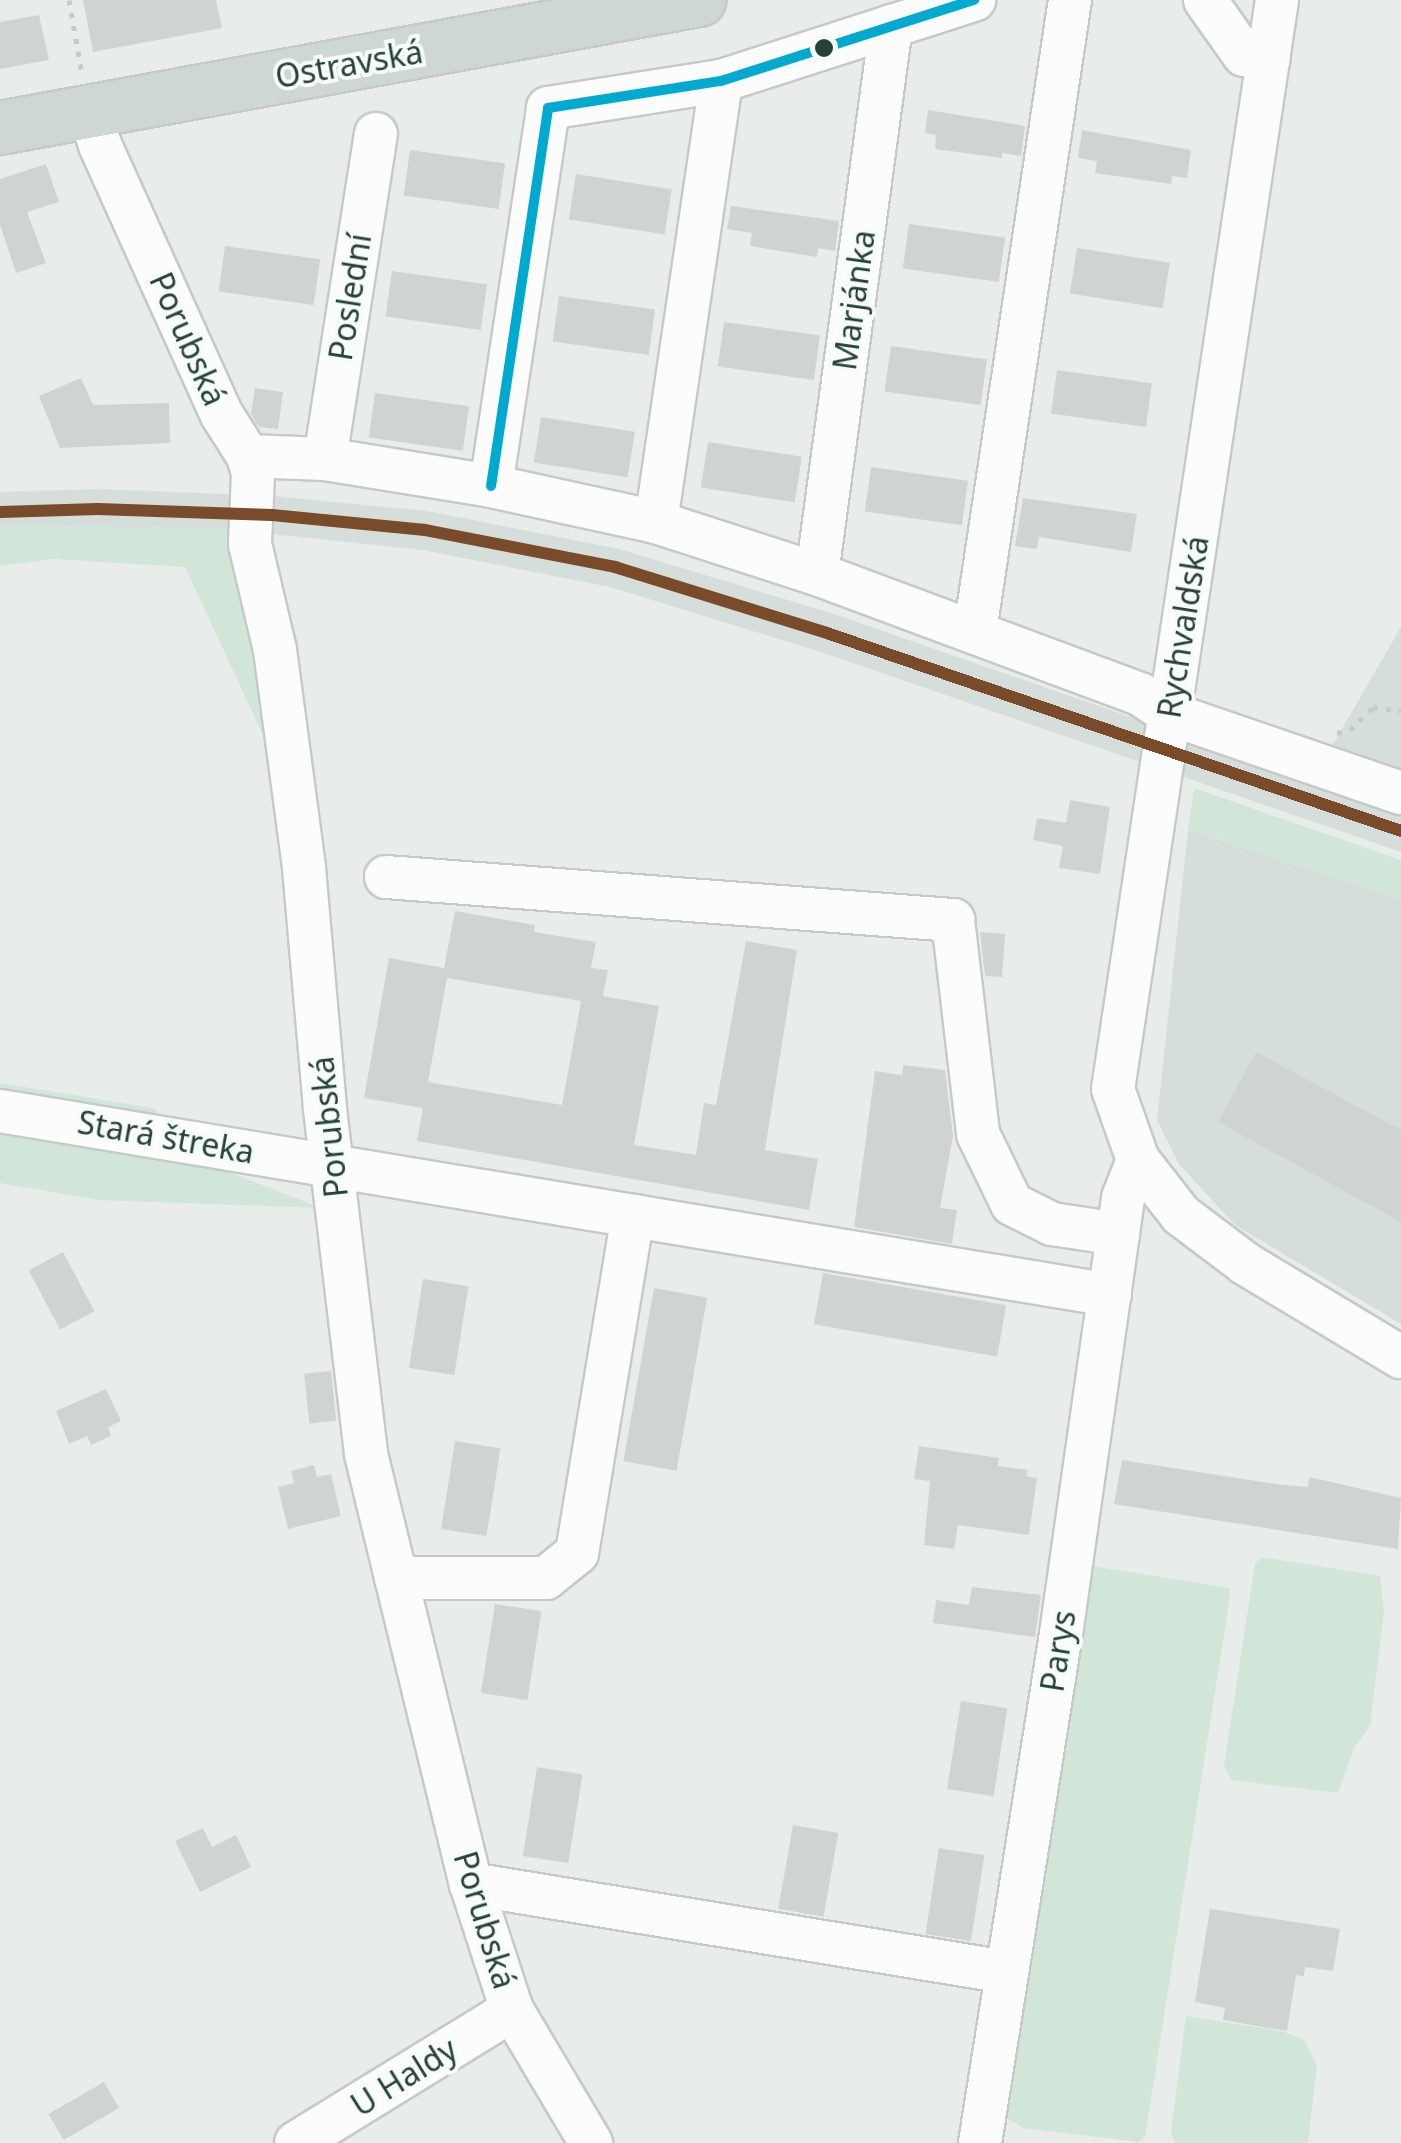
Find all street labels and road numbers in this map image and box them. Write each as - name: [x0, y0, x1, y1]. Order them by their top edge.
- street label: Ostravská: [272, 32, 426, 96]
- street label: Marjánka: [825, 227, 883, 373]
- street label: Poslední: [321, 231, 379, 363]
- street label: Porubská: [142, 266, 234, 412]
- street label: Rychvaldská: [1150, 533, 1216, 721]
- street label: Porubská: [302, 1055, 356, 1199]
- street label: Stará štreka: [75, 1103, 257, 1171]
- street label: Parys: [1033, 1607, 1083, 1695]
- street label: Porubská: [446, 1847, 524, 1993]
- street label: U Haldy: [344, 2030, 464, 2124]

